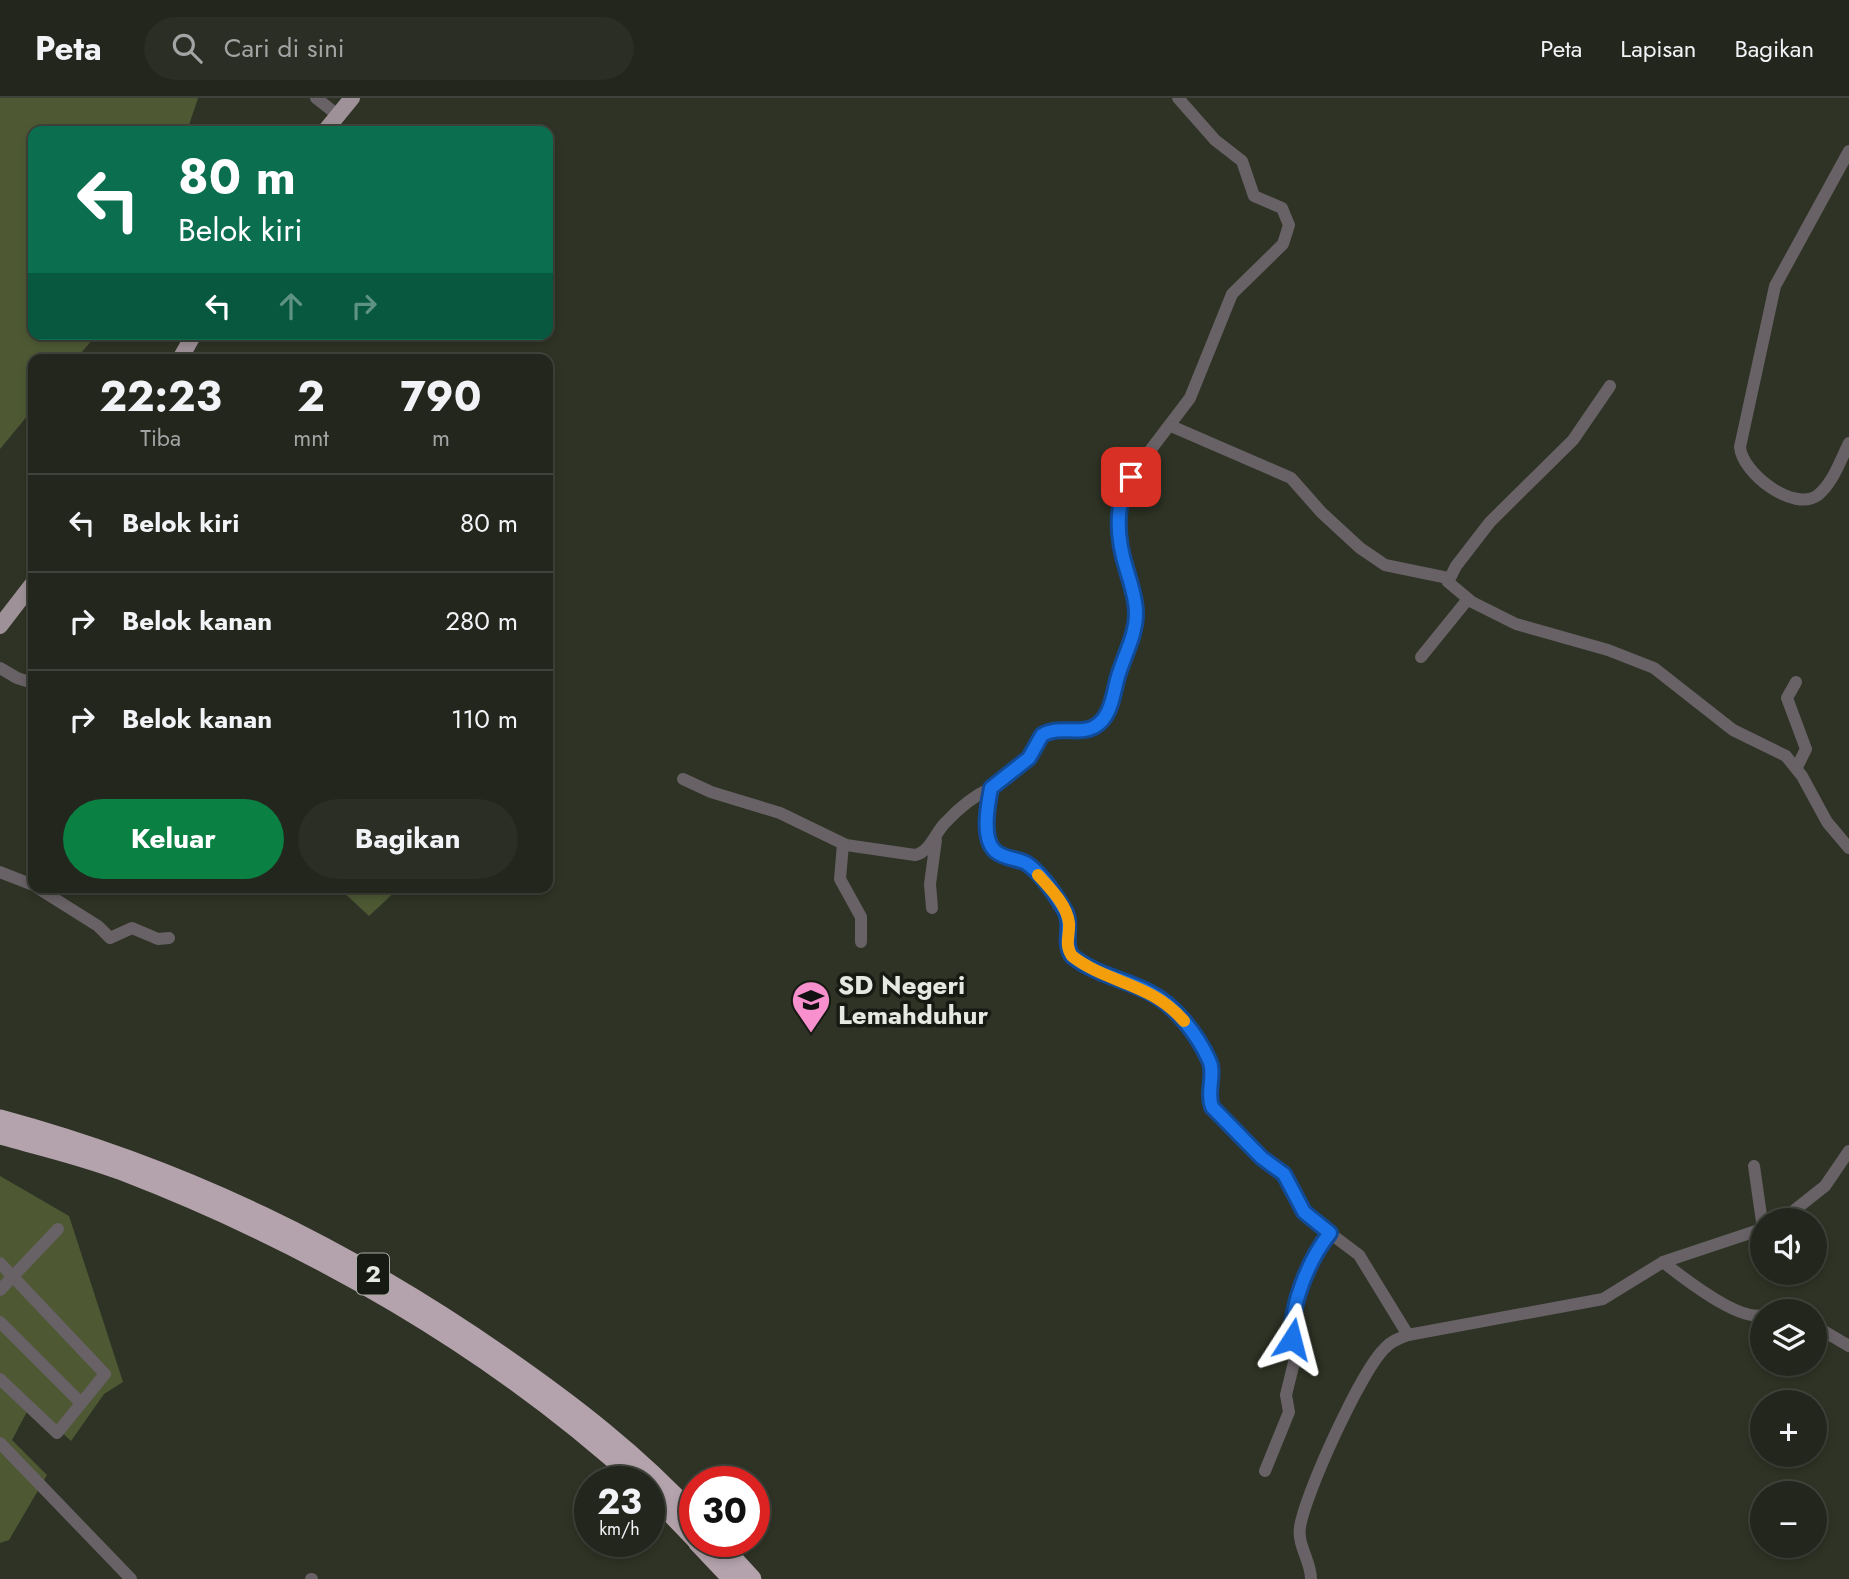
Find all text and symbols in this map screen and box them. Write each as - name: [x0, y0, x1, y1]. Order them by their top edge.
- search box: [144, 17, 634, 80]
- text: Peta: [35, 25, 102, 72]
- icon: search: [168, 29, 206, 67]
- text: Cari di sini: [224, 29, 345, 67]
- text: Peta: [1540, 31, 1582, 66]
- text: Lapisan: [1620, 31, 1696, 66]
- text: Bagikan: [1734, 31, 1814, 66]
- text: 80 m: [178, 142, 296, 212]
- icon: left: [63, 154, 154, 245]
- text: Belok kiri: [178, 207, 303, 253]
- icon: left: [199, 287, 237, 325]
- icon: ahead: [272, 287, 310, 325]
- icon: right: [345, 287, 383, 325]
- text: 22:23: [99, 366, 222, 427]
- text: 2: [297, 366, 325, 427]
- text: 790: [400, 366, 482, 427]
- text: Tiba: [140, 421, 181, 455]
- text: mnt: [293, 421, 329, 455]
- text: m: [432, 421, 450, 455]
- pin: [1101, 447, 1161, 507]
- icon: arrive: [1112, 458, 1150, 496]
- icon: left: [63, 504, 101, 542]
- text: Belok kiri: [122, 504, 239, 542]
- text: 80 m: [460, 504, 518, 542]
- icon: right: [63, 602, 101, 640]
- text: Belok kanan: [122, 602, 272, 640]
- text: 280 m: [445, 602, 518, 640]
- icon: right: [63, 700, 101, 738]
- text: Belok kanan: [122, 700, 272, 738]
- text: 110 m: [451, 700, 518, 738]
- button: Keluar: [63, 799, 284, 879]
- button: Bagikan: [298, 799, 518, 879]
- place label: SD Negeri Lemahduhur: [838, 966, 988, 1034]
- school or university icon: SD Negeri Lemahduhur: [790, 979, 832, 1034]
- map controls: [1750, 1208, 1827, 1558]
- button: sound: [1750, 1208, 1827, 1285]
- road number: 2: [357, 1254, 389, 1294]
- button: layers: [1750, 1299, 1827, 1376]
- position arrow: [1255, 1302, 1329, 1376]
- button: +: [1750, 1390, 1827, 1467]
- speed limit sign: 30: [679, 1466, 770, 1557]
- text: 23: [597, 1477, 642, 1527]
- button: −: [1750, 1481, 1827, 1558]
- text: km/h: [599, 1516, 640, 1542]

